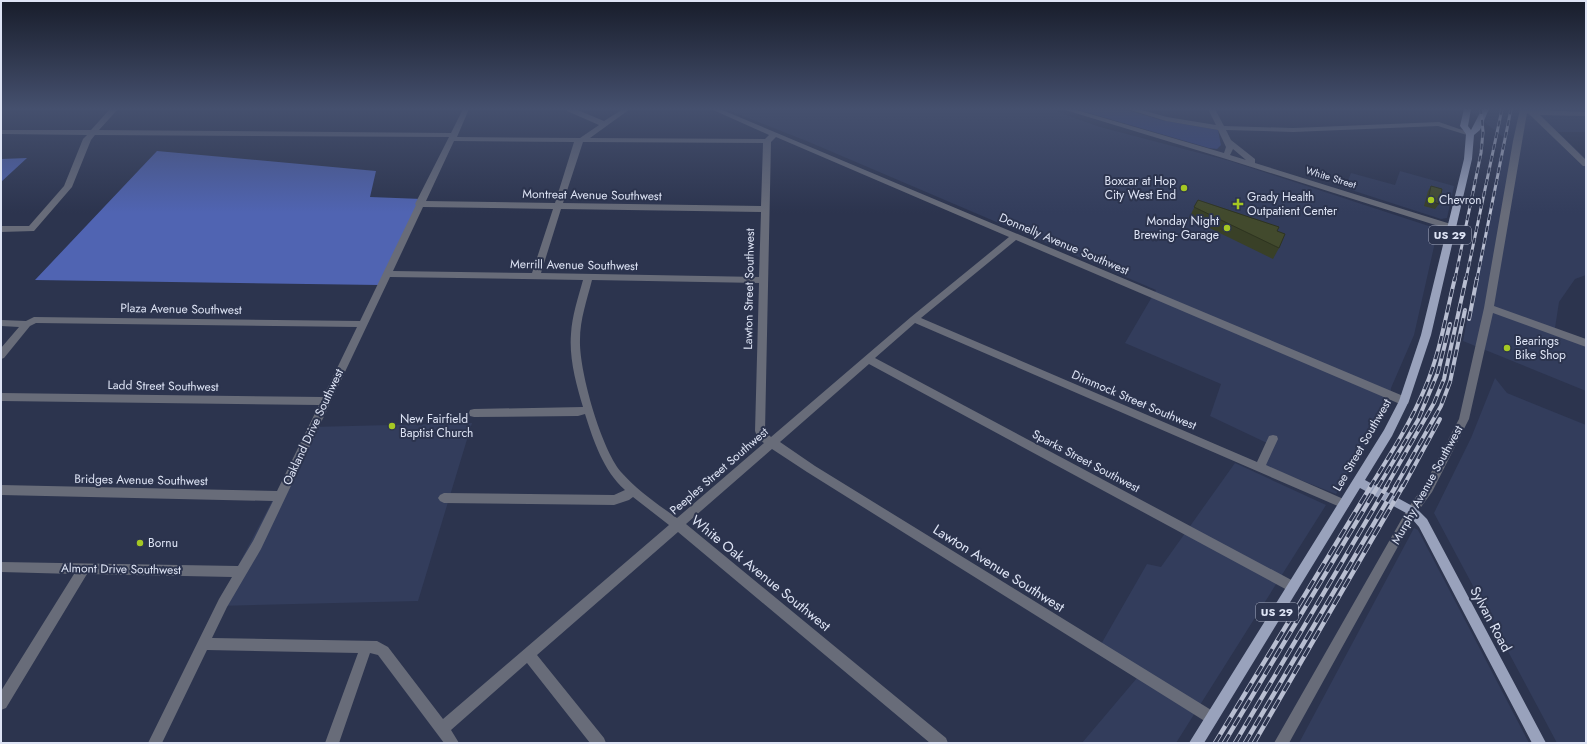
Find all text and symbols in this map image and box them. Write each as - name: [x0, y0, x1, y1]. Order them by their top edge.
- street label: White Street: [1304, 163, 1359, 192]
- place label: Boxcar at Hop City West End: [1105, 172, 1176, 204]
- marker: Boxcar at Hop City West End: [1179, 183, 1189, 193]
- street label: Montreat Avenue Southwest: [522, 185, 662, 205]
- place label: Grady Health Outpatient Center: [1247, 188, 1338, 220]
- place label: Chevron: [1439, 191, 1482, 209]
- marker: Chevron: [1426, 195, 1436, 205]
- marker: Grady Health Outpatient Center: [1232, 198, 1244, 210]
- street label: Donnelly Avenue Southwest: [996, 208, 1132, 280]
- place label: Monday Night Brewing- Garage: [1134, 212, 1219, 244]
- marker: Monday Night Brewing- Garage: [1222, 223, 1232, 233]
- road number: US 29: [1429, 226, 1471, 244]
- street label: Lawton Street Southwest: [739, 228, 759, 350]
- street label: Merrill Avenue Southwest: [510, 255, 638, 275]
- street label: Plaza Avenue Southwest: [120, 299, 242, 319]
- place label: Bearings Bike Shop: [1515, 332, 1566, 364]
- marker: Bearings Bike Shop: [1502, 343, 1512, 353]
- street label: Oakland Drive Southwest: [278, 366, 348, 488]
- street label: Dimmock Street Southwest: [1069, 366, 1199, 434]
- street label: Ladd Street Southwest: [107, 376, 219, 396]
- street label: Lee Street Southwest: [1328, 395, 1396, 495]
- place label: New Fairfield Baptist Church: [400, 410, 473, 442]
- marker: New Fairfield Baptist Church: [387, 421, 397, 431]
- street label: Murphy Avenue Southwest: [1387, 422, 1467, 548]
- street label: Peeples Street Southwest: [666, 423, 772, 519]
- street label: Sparks Street Southwest: [1029, 425, 1143, 497]
- street label: Bridges Avenue Southwest: [74, 470, 208, 490]
- street label: White Oak Avenue Southwest: [687, 510, 836, 636]
- street label: Lawton Avenue Southwest: [929, 519, 1069, 617]
- place label: Bornu: [148, 534, 178, 552]
- marker: Bornu: [135, 538, 145, 548]
- street label: Almont Drive Southwest: [61, 559, 181, 579]
- street label: Sylvan Road: [1465, 583, 1517, 655]
- road number: US 29: [1256, 603, 1298, 621]

